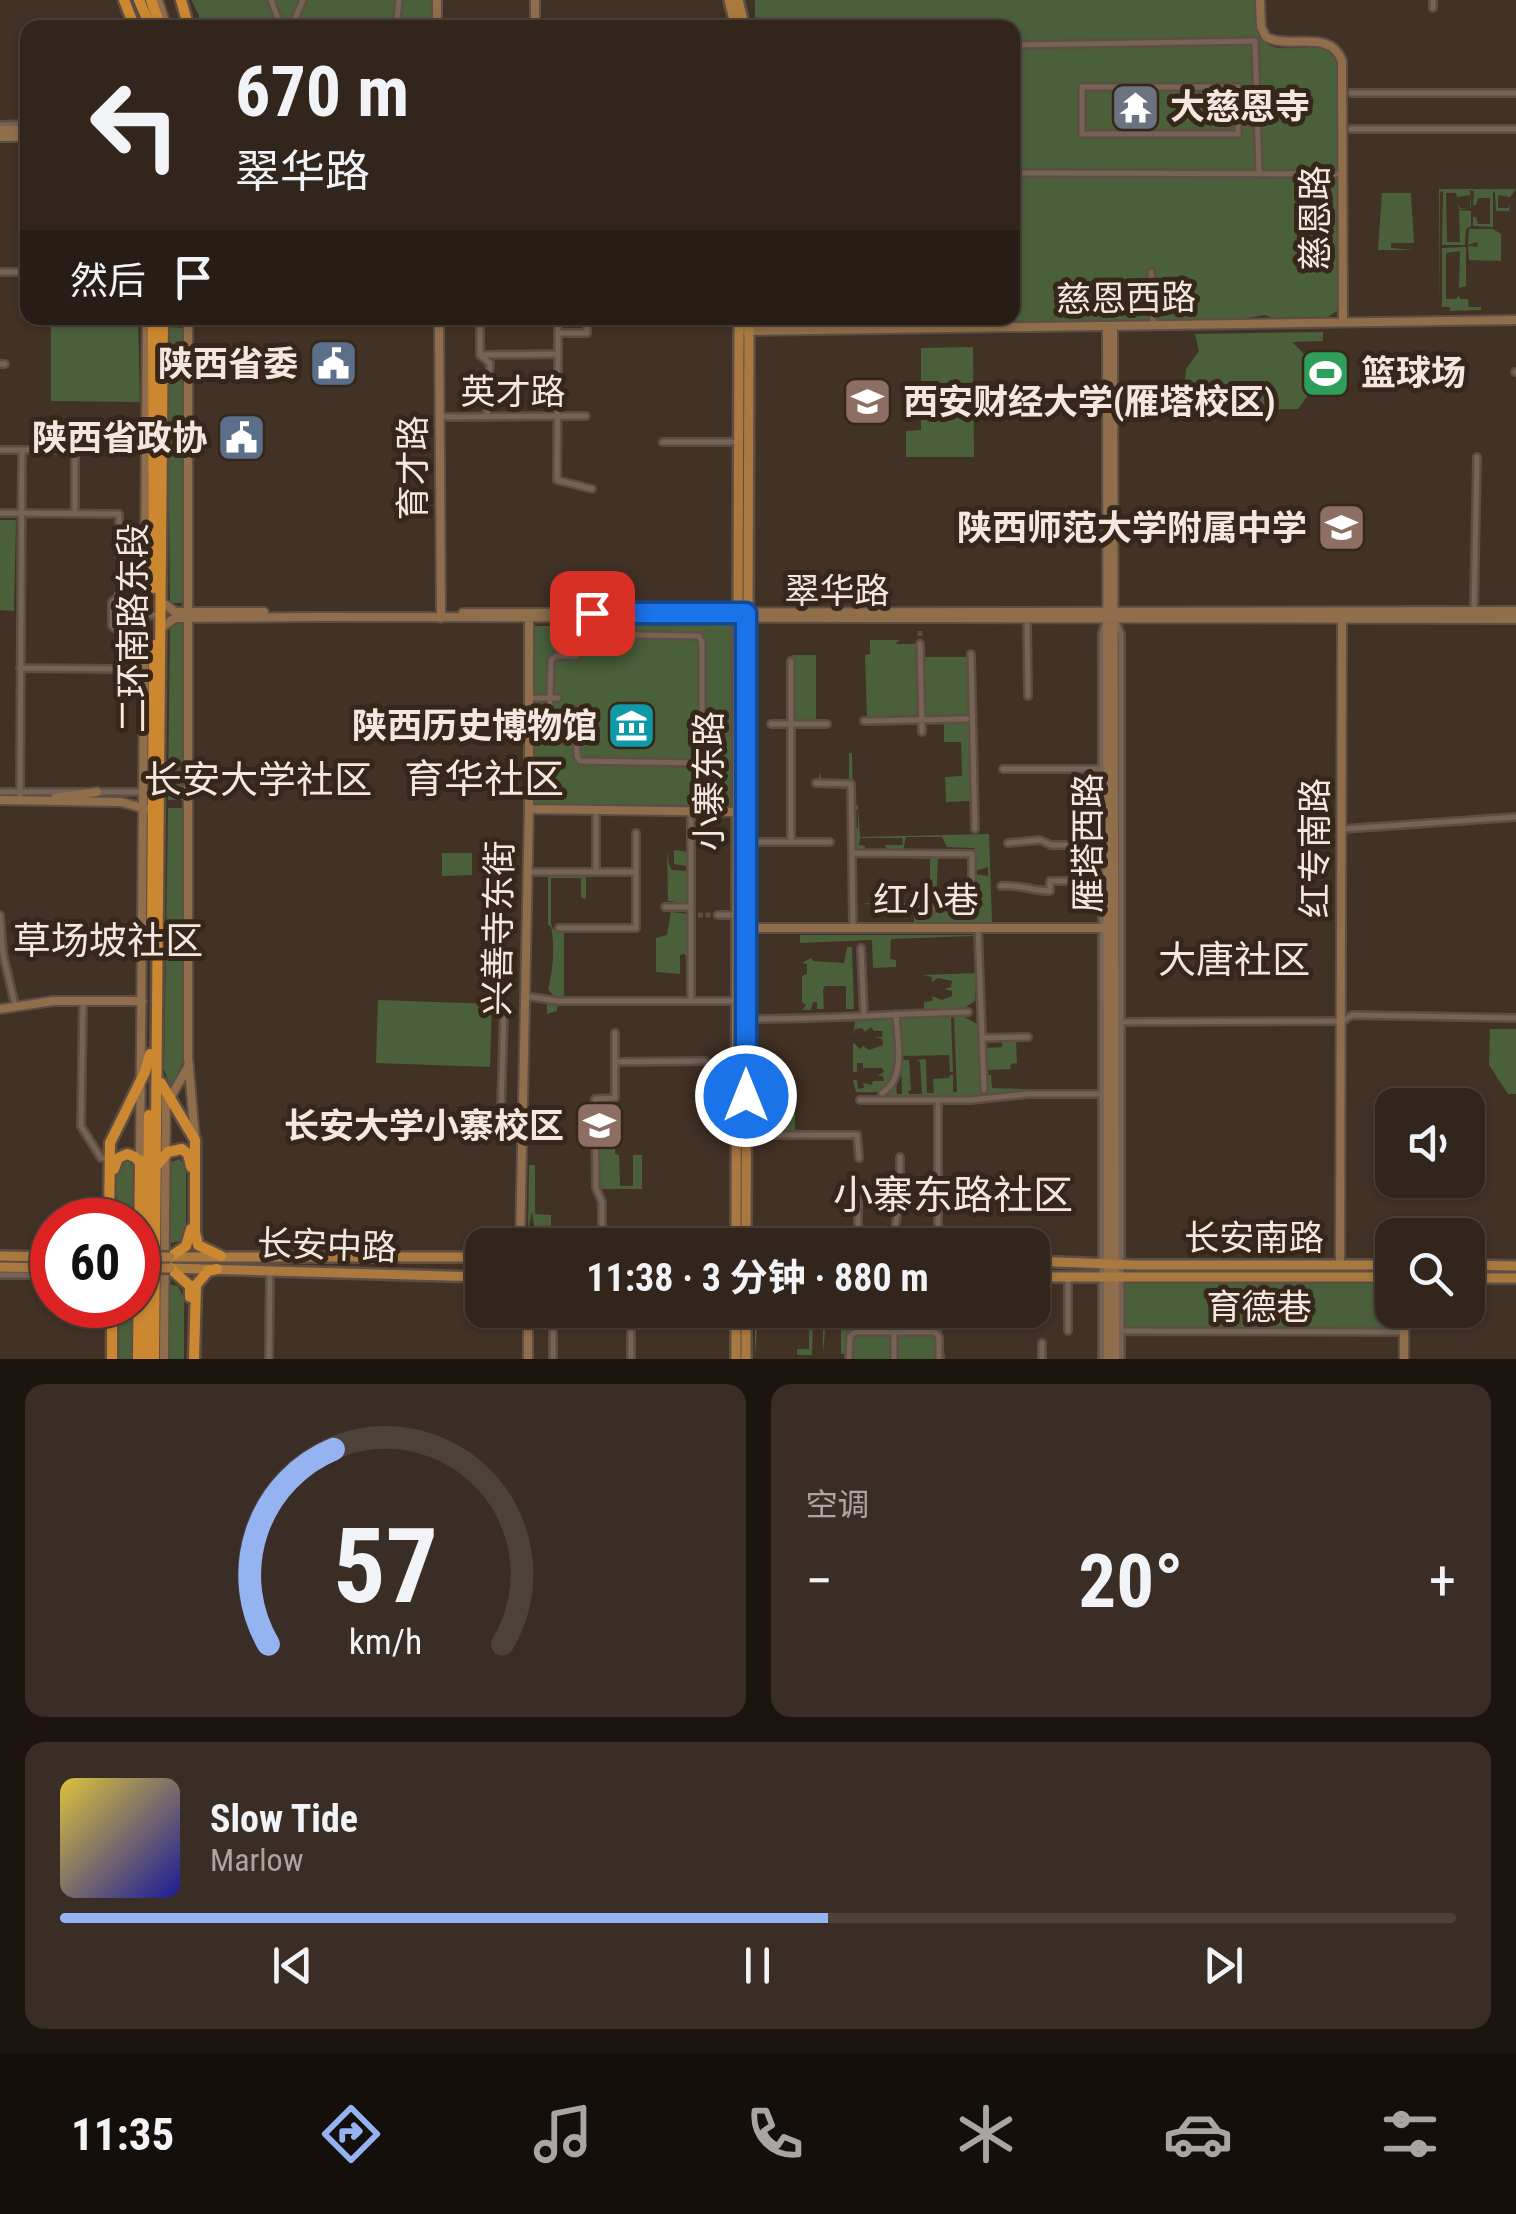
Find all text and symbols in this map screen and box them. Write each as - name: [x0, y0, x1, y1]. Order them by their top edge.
- text: 670 m: [235, 51, 409, 133]
- icon: left: [70, 60, 200, 190]
- temple icon: 大慈恩寺: [1109, 81, 1161, 133]
- place label: 大慈恩寺: [1170, 87, 1310, 128]
- text: 翠华路: [235, 145, 370, 198]
- street label: 慈恩路: [1295, 165, 1336, 271]
- icon: arrive: [166, 250, 221, 305]
- text: 然后: [70, 259, 146, 303]
- street label: 慈恩西路: [1056, 277, 1196, 321]
- public building icon: 陕西省委: [307, 338, 359, 390]
- place label: 陕西省委: [158, 344, 298, 385]
- sports icon: 篮球场: [1300, 347, 1352, 399]
- place label: 篮球场: [1361, 353, 1466, 394]
- street label: 英才路: [460, 372, 566, 413]
- school or university icon: 西安财经大学(雁塔校区): [842, 376, 894, 428]
- place label: 西安财经大学(雁塔校区): [903, 382, 1276, 423]
- public building icon: 陕西省政协: [216, 412, 268, 464]
- street label: 育才路: [393, 415, 434, 521]
- place label: 陕西省政协: [32, 418, 207, 459]
- school or university icon: 陕西师范大学附属中学: [1316, 502, 1368, 554]
- place label: 陕西师范大学附属中学: [957, 508, 1307, 549]
- street label: 二环南路东段: [113, 523, 154, 733]
- pin: [550, 571, 635, 656]
- street label: 翠华路: [784, 571, 890, 612]
- icon: arrive: [565, 586, 620, 641]
- museum icon: 陕西历史博物馆: [606, 700, 658, 752]
- place label: 陕西历史博物馆: [352, 706, 597, 747]
- street label: 小寨东路: [689, 711, 730, 851]
- district label: 育华社区: [404, 756, 564, 803]
- district label: 长安大学社区: [144, 758, 372, 802]
- street label: 雁塔西路: [1068, 773, 1109, 913]
- street label: 红专南路: [1295, 778, 1336, 918]
- street label: 兴善寺东街: [477, 840, 521, 1016]
- street label: 红小巷: [873, 880, 979, 921]
- district label: 草场坡社区: [13, 919, 203, 963]
- district label: 大唐社区: [1158, 938, 1310, 982]
- position arrow: [694, 1044, 798, 1148]
- map controls: [1375, 1088, 1485, 1328]
- button: sound: [1375, 1088, 1485, 1198]
- school or university icon: 长安大学小寨校区: [573, 1100, 625, 1152]
- place label: 长安大学小寨校区: [284, 1106, 564, 1147]
- district label: 小寨东路社区: [833, 1172, 1073, 1219]
- speed limit sign: 60: [30, 1198, 160, 1328]
- street label: 长安南路: [1184, 1218, 1324, 1259]
- button: search: [1375, 1218, 1485, 1328]
- street label: 长安中路: [256, 1223, 398, 1269]
- text: 11:38 · 3 分钟 · 880 m: [586, 1256, 929, 1300]
- street label: 育德巷: [1206, 1287, 1312, 1328]
- text: 空调: [806, 1486, 870, 1524]
- text: 57: [333, 1506, 438, 1627]
- text: 20°: [1078, 1537, 1183, 1625]
- text: −: [806, 1549, 833, 1613]
- text: +: [1429, 1549, 1456, 1613]
- text: km/h: [348, 1621, 422, 1663]
- text: Slow Tide: [210, 1797, 358, 1841]
- text: Marlow: [210, 1841, 303, 1879]
- icon: previous: [265, 1938, 320, 1993]
- icon: pause: [730, 1938, 785, 1993]
- icon: next: [1196, 1938, 1251, 1993]
- icon: directions: [316, 2099, 386, 2169]
- icon: music: [528, 2099, 598, 2169]
- icon: phone: [740, 2099, 810, 2169]
- icon: climate: [951, 2099, 1021, 2169]
- icon: car: [1163, 2099, 1233, 2169]
- icon: filters: [1375, 2099, 1445, 2169]
- text: 11:35: [71, 2108, 174, 2161]

